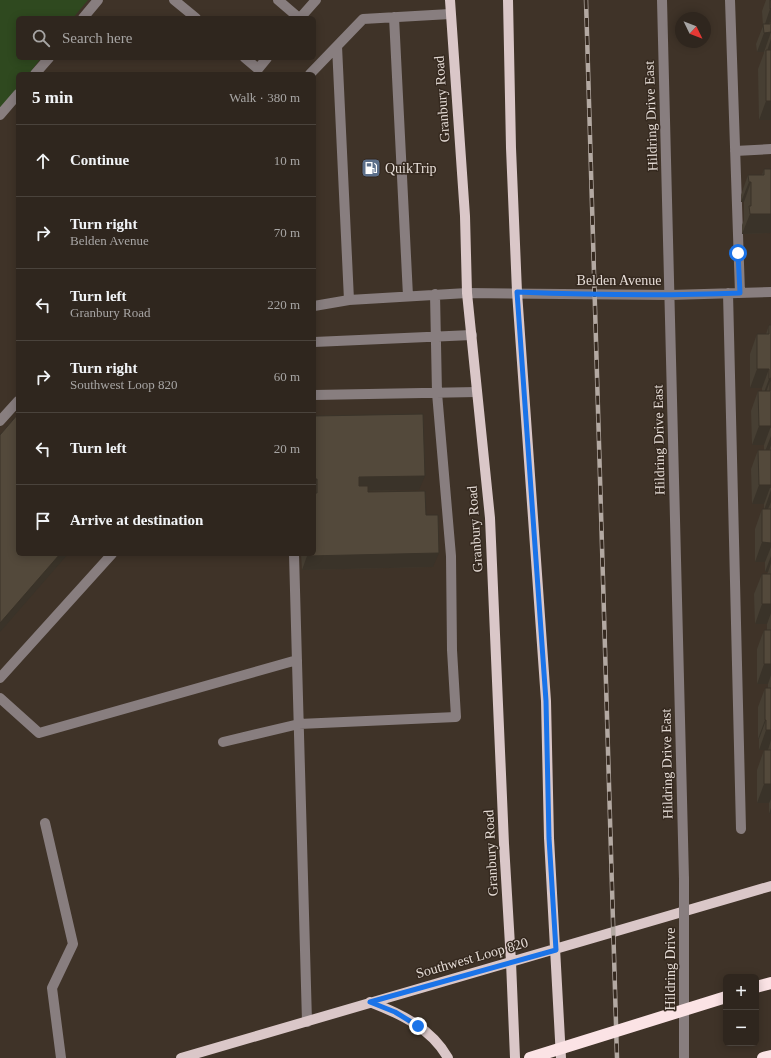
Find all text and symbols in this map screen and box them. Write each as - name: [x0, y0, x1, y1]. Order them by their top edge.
- north arrow: [675, 12, 711, 48]
- search box: [16, 16, 316, 60]
- icon: search: [30, 27, 52, 49]
- text: Search here: [62, 30, 132, 46]
- street label: Granbury Road: [431, 55, 453, 143]
- street label: Hildring Drive East: [642, 60, 660, 171]
- text: 5 min: [32, 88, 73, 107]
- text: Walk · 380 m: [229, 90, 300, 105]
- icon: ahead: [32, 150, 54, 172]
- text: Continue: [70, 152, 129, 168]
- text: 10 m: [274, 153, 300, 168]
- fuel station icon: QuikTrip: [360, 157, 382, 179]
- place label: QuikTrip: [385, 161, 437, 176]
- text: Turn right: [70, 216, 137, 232]
- icon: right: [32, 222, 54, 244]
- text: 70 m: [274, 225, 300, 240]
- text: Belden Avenue: [70, 233, 149, 248]
- route start: [729, 244, 747, 262]
- street label: Belden Avenue: [577, 273, 661, 288]
- text: Turn left: [70, 288, 127, 304]
- icon: left: [32, 294, 54, 316]
- text: 220 m: [267, 297, 300, 312]
- text: Granbury Road: [70, 305, 151, 320]
- text: Turn right: [70, 360, 137, 376]
- icon: right: [32, 366, 54, 388]
- text: 60 m: [274, 369, 300, 384]
- text: Southwest Loop 820: [70, 377, 178, 392]
- street label: Hildring Drive East: [651, 385, 667, 495]
- icon: left: [32, 438, 54, 460]
- text: Turn left: [70, 440, 127, 456]
- text: 20 m: [274, 441, 300, 456]
- street label: Granbury Road: [464, 485, 486, 573]
- icon: arrive: [32, 510, 54, 532]
- text: Arrive at destination: [70, 512, 203, 528]
- street label: Hildring Drive East: [659, 709, 675, 819]
- street label: Granbury Road: [481, 809, 501, 897]
- street label: Hildring Drive: [663, 928, 678, 1010]
- street label: Southwest Loop 820: [414, 935, 530, 981]
- map controls: [723, 974, 759, 1046]
- button: +: [723, 974, 759, 1010]
- button: −: [723, 1010, 759, 1046]
- route end: [409, 1017, 427, 1035]

